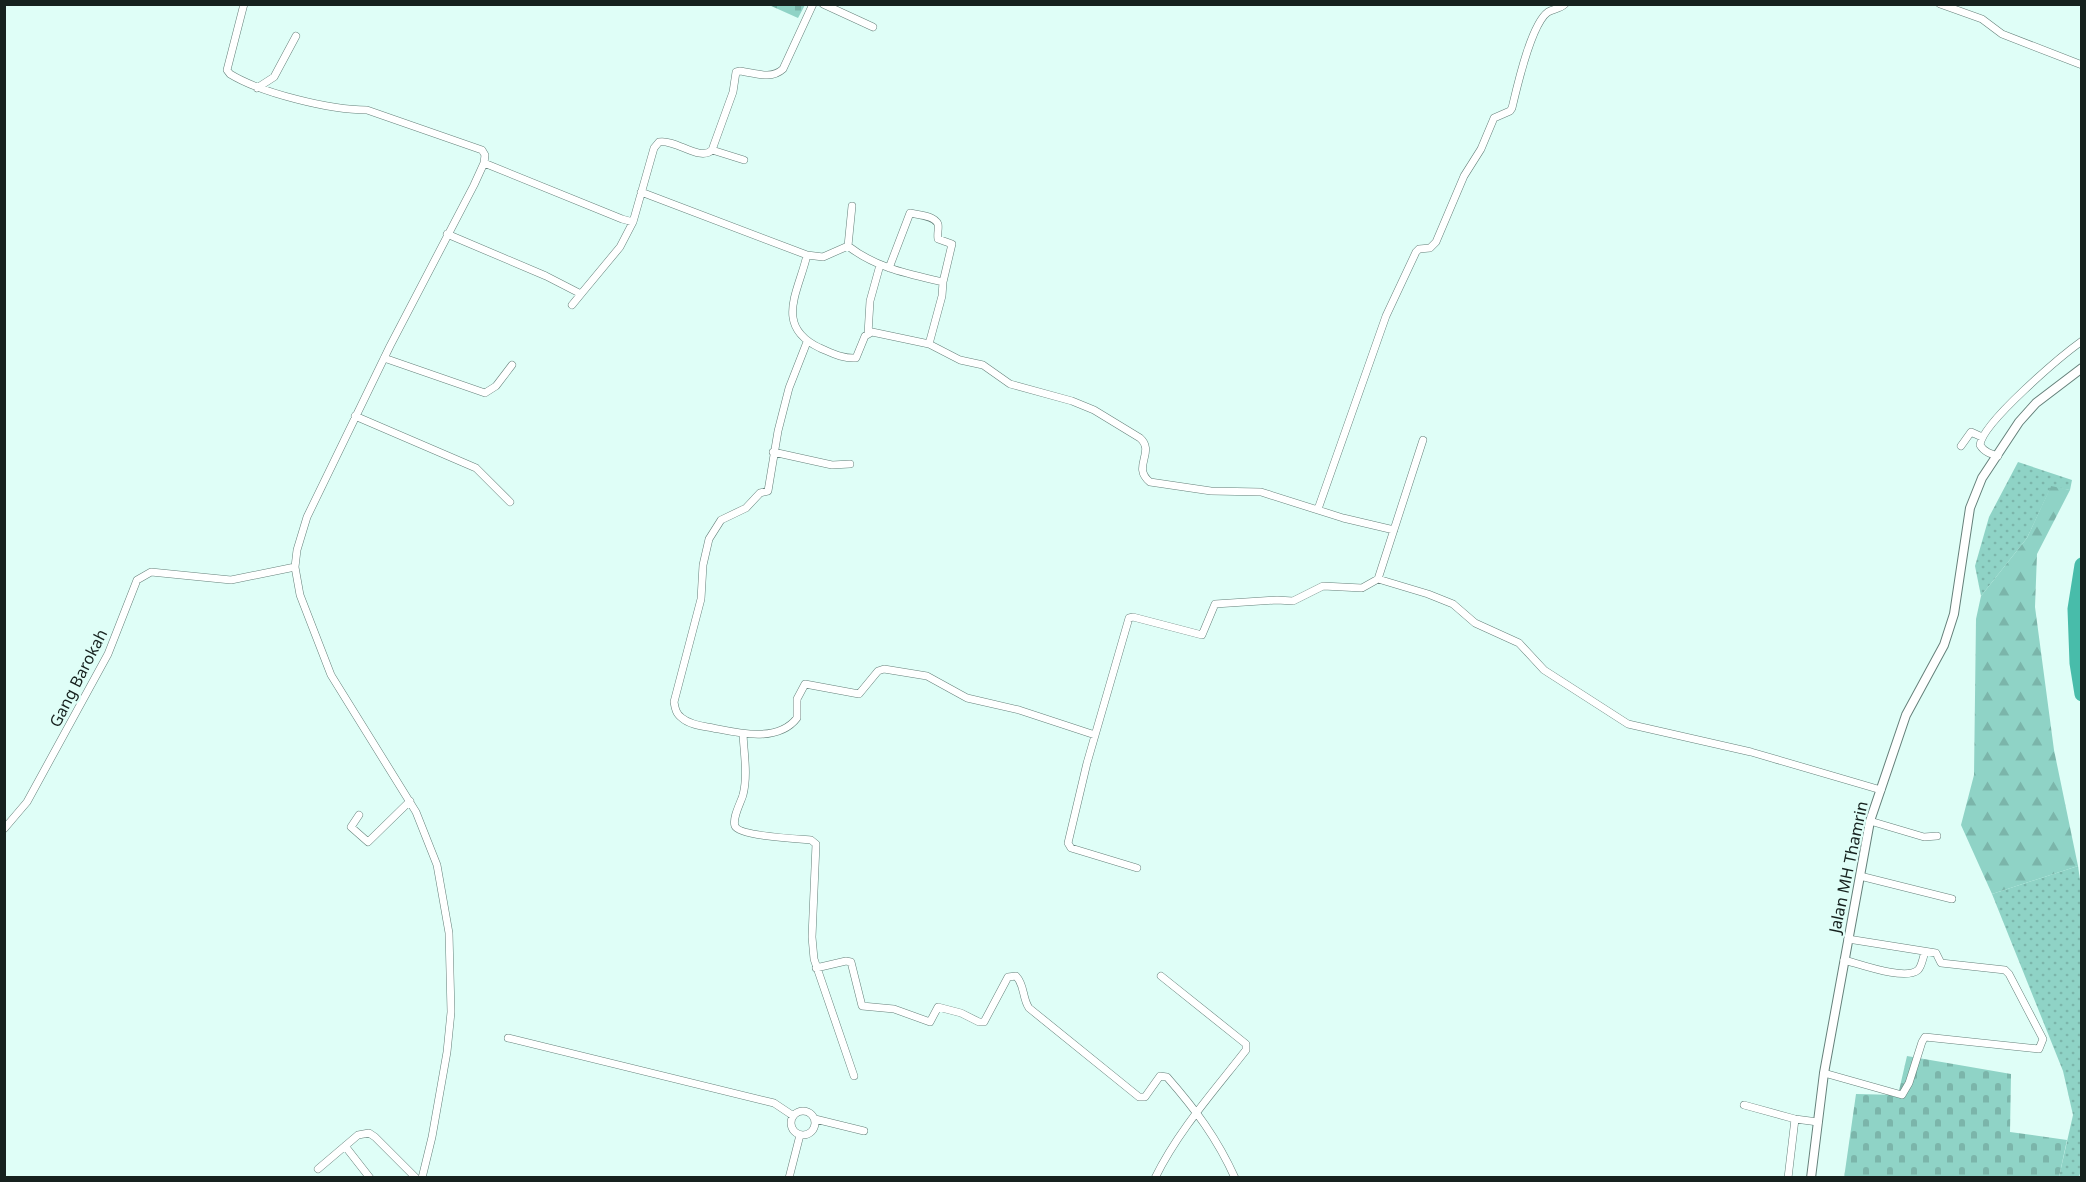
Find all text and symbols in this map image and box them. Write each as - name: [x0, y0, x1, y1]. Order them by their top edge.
- street label: Gang Barokah: [44, 625, 112, 731]
- street label: Jalan MH Thamrin: [1823, 799, 1873, 937]

